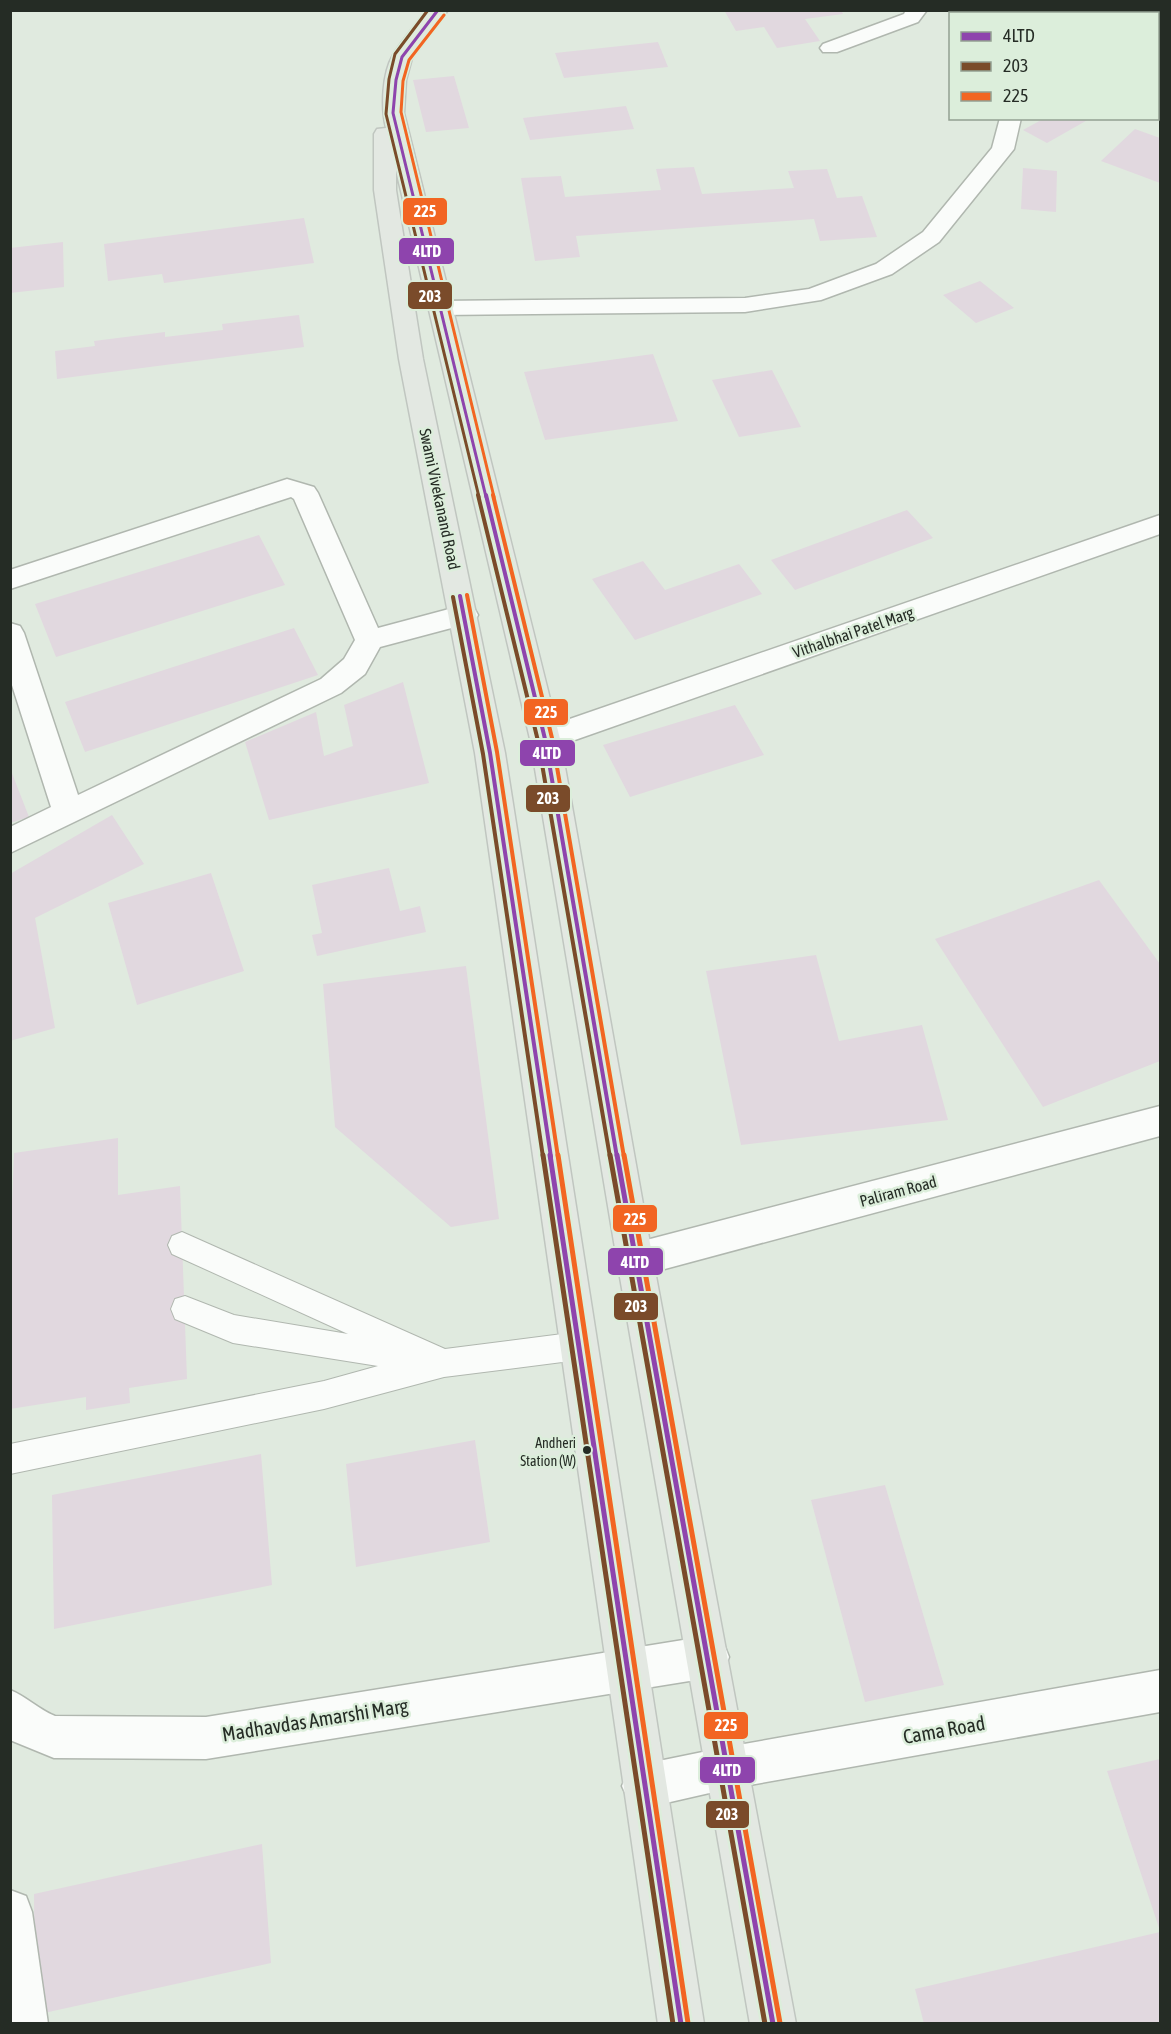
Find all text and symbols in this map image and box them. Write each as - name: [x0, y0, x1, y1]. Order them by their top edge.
- legend: [949, 12, 1159, 120]
- text: 4LTD: [1003, 25, 1035, 46]
- text: 203: [1003, 55, 1028, 76]
- text: 225: [1003, 85, 1028, 106]
- line badge: 225: [402, 197, 448, 226]
- text: 225: [414, 202, 437, 220]
- line badge: 4LTD: [398, 237, 455, 265]
- text: 4LTD: [412, 242, 441, 260]
- line badge: 203: [407, 281, 453, 310]
- text: 203: [419, 287, 441, 305]
- street label: Swami Vivekanand Road: [416, 427, 464, 571]
- street label: Vithalbhai Patel Marg: [790, 603, 916, 662]
- line badge: 225: [523, 698, 569, 726]
- text: 225: [535, 703, 558, 721]
- line badge: 4LTD: [519, 739, 576, 767]
- text: 4LTD: [532, 744, 561, 762]
- line badge: 203: [525, 784, 571, 813]
- text: 203: [537, 789, 559, 807]
- street label: Paliram Road: [858, 1172, 938, 1210]
- line badge: 225: [612, 1204, 658, 1233]
- text: 225: [624, 1210, 647, 1228]
- line badge: 4LTD: [607, 1247, 664, 1276]
- text: 4LTD: [620, 1253, 649, 1271]
- line badge: 203: [613, 1292, 659, 1321]
- text: 203: [625, 1297, 647, 1315]
- place label: Andheri Station (W): [520, 1435, 576, 1469]
- marker: Andheri Station (W): [581, 1444, 593, 1456]
- street label: Madhavdas Amarshi Marg: [220, 1693, 410, 1746]
- line badge: 225: [703, 1711, 749, 1740]
- street label: Cama Road: [901, 1711, 987, 1748]
- text: 225: [715, 1716, 738, 1734]
- line badge: 4LTD: [699, 1756, 756, 1784]
- text: 4LTD: [712, 1761, 741, 1779]
- line badge: 203: [705, 1800, 750, 1829]
- text: 203: [716, 1805, 738, 1823]

